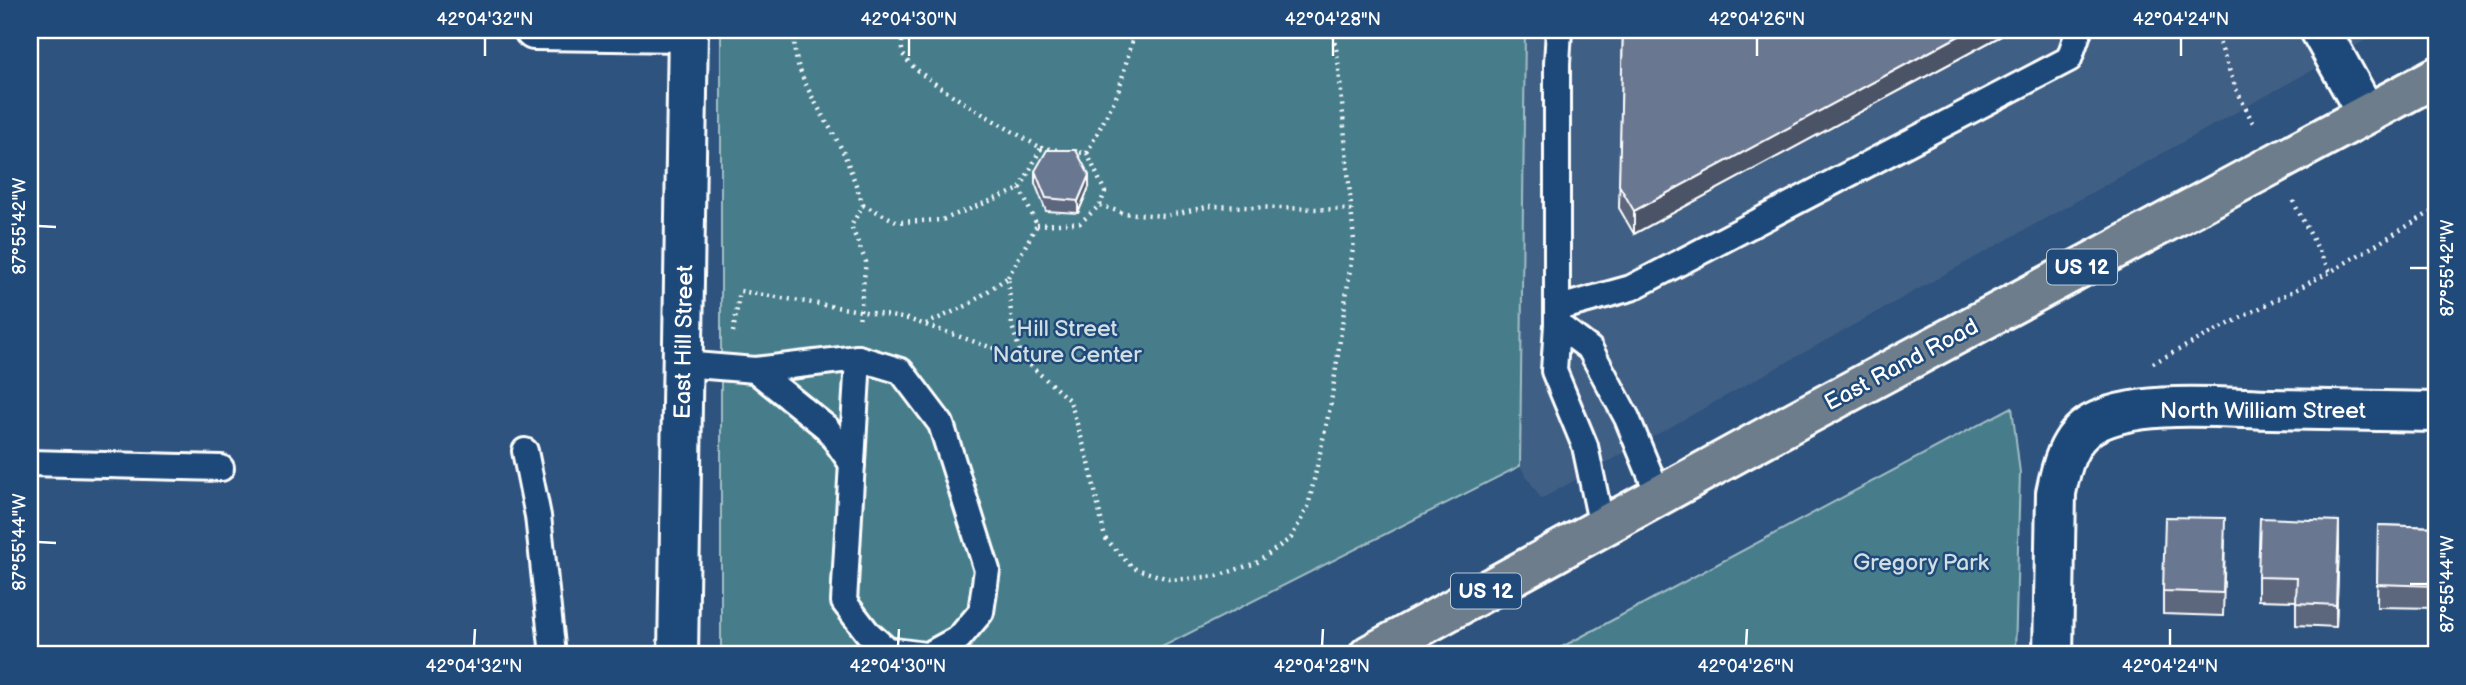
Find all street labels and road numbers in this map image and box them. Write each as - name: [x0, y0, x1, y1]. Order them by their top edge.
- road number: US 12: [2047, 250, 2117, 284]
- street label: East Hill Street: [669, 265, 699, 419]
- street label: East Rand Road: [1820, 313, 1983, 417]
- street label: North William Street: [2160, 397, 2366, 425]
- road number: US 12: [1451, 574, 1521, 608]

